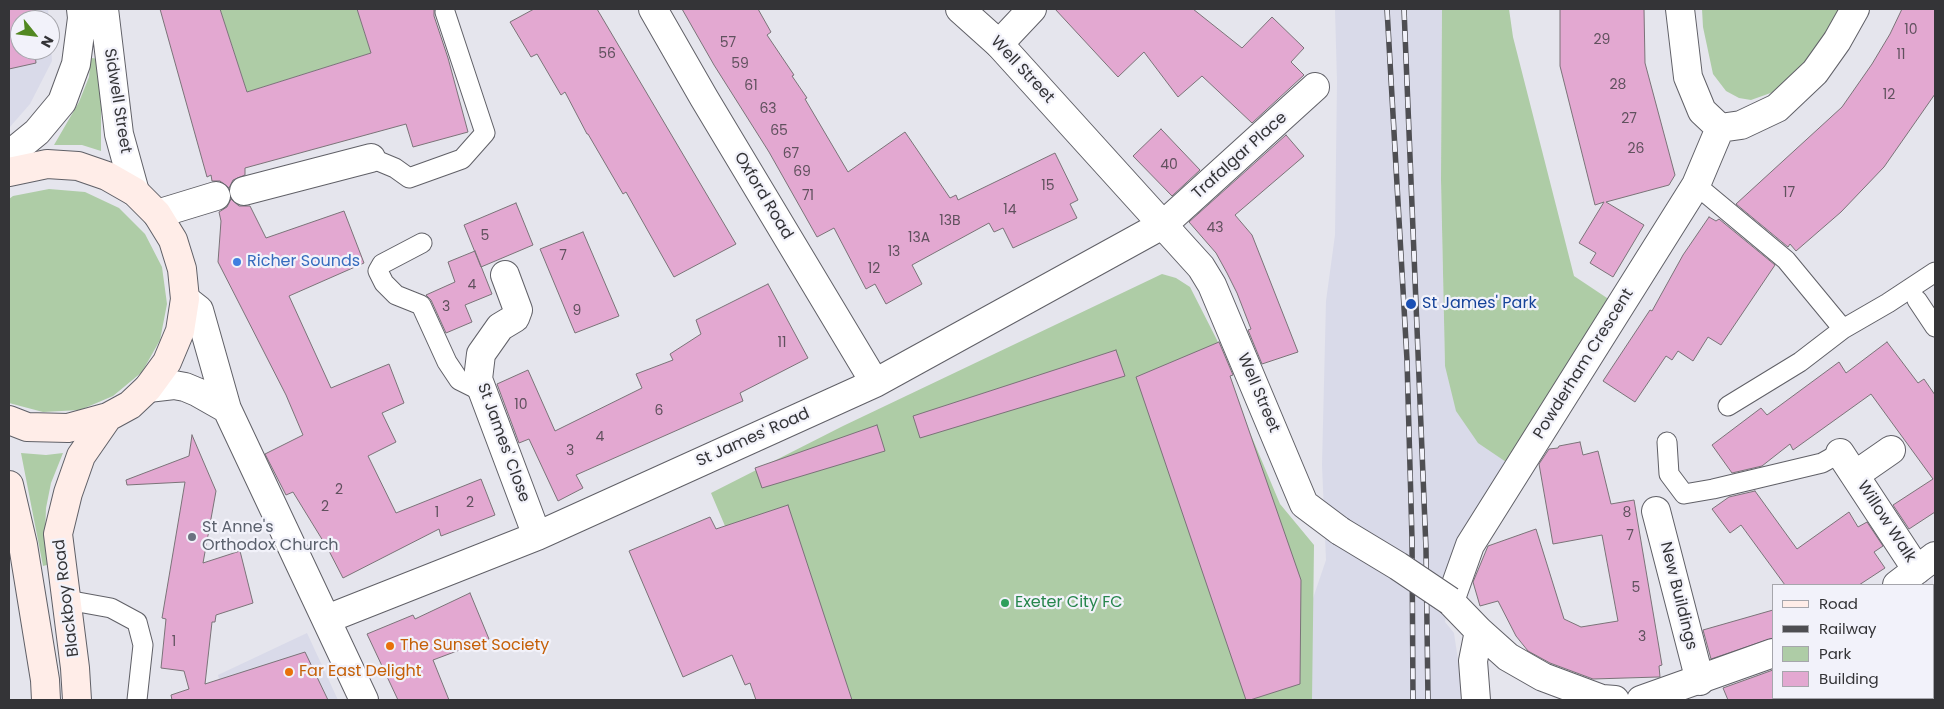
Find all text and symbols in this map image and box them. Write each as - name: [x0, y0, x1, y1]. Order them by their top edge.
- north arrow: [10, 10, 60, 60]
- house number: 10: [1904, 22, 1918, 38]
- text: N: [36, 32, 59, 51]
- house number: 29: [1594, 32, 1610, 48]
- street label: Well Street: [986, 33, 1058, 107]
- house number: 57: [720, 35, 736, 51]
- house number: 56: [598, 46, 616, 62]
- street label: Sidwell Street: [99, 47, 135, 155]
- house number: 11: [1897, 47, 1905, 63]
- house number: 59: [731, 56, 749, 72]
- house number: 28: [1610, 77, 1626, 93]
- house number: 61: [744, 78, 758, 94]
- house number: 12: [1883, 87, 1895, 103]
- house number: 63: [759, 101, 777, 117]
- street label: Trafalgar Place: [1189, 108, 1291, 204]
- house number: 27: [1621, 111, 1637, 127]
- house number: 65: [770, 123, 788, 139]
- house number: 26: [1628, 141, 1644, 157]
- house number: 67: [783, 146, 799, 162]
- street label: Oxford Road: [729, 149, 797, 243]
- house number: 40: [1160, 157, 1178, 173]
- house number: 69: [793, 164, 811, 180]
- house number: 15: [1041, 178, 1055, 194]
- house number: 17: [1783, 185, 1795, 201]
- house number: 71: [802, 188, 814, 204]
- house number: 14: [1003, 202, 1017, 218]
- house number: 13B: [939, 213, 961, 229]
- house number: 43: [1206, 220, 1224, 236]
- house number: 5: [481, 228, 489, 244]
- house number: 13A: [908, 230, 930, 246]
- house number: 13: [888, 244, 900, 260]
- house number: 7: [559, 248, 567, 264]
- place label: Richer Sounds: [247, 252, 360, 272]
- marker: Richer Sounds: [231, 256, 243, 268]
- house number: 12: [868, 261, 880, 277]
- house number: 4: [468, 277, 476, 293]
- street label: Powderham Crescent: [1530, 285, 1638, 443]
- place label: St James' Park: [1422, 294, 1537, 314]
- marker: St James' Park: [1404, 297, 1418, 311]
- house number: 3: [442, 299, 450, 315]
- house number: 9: [573, 303, 581, 319]
- house number: 11: [778, 335, 786, 351]
- street label: Well Street: [1233, 350, 1283, 436]
- street label: St James' Close: [473, 381, 533, 505]
- house number: 10: [514, 397, 528, 413]
- house number: 6: [655, 403, 663, 419]
- street label: St James' Road: [693, 404, 813, 472]
- house number: 4: [596, 429, 604, 445]
- house number: 3: [566, 443, 574, 459]
- street label: Willow Walk: [1852, 477, 1920, 567]
- house number: 2: [335, 482, 343, 498]
- house number: 2: [466, 495, 474, 511]
- house number: 2: [321, 499, 329, 515]
- house number: 1: [435, 505, 439, 521]
- house number: 8: [1623, 505, 1631, 521]
- place label: St Anne's Orthodox Church: [202, 518, 339, 556]
- house number: 7: [1626, 528, 1634, 544]
- marker: St Anne's Orthodox Church: [186, 531, 198, 543]
- street label: Blackboy Road: [50, 538, 84, 658]
- street label: New Buildings: [1655, 540, 1701, 652]
- house number: 5: [1632, 580, 1640, 596]
- legend: [1772, 584, 1934, 699]
- place label: Exeter City FC: [1015, 593, 1123, 613]
- text: Road: [1819, 593, 1858, 614]
- marker: Exeter City FC: [999, 597, 1011, 609]
- text: Railway: [1819, 618, 1877, 639]
- house number: 3: [1638, 629, 1646, 645]
- house number: 1: [172, 634, 176, 650]
- place label: The Sunset Society: [400, 636, 549, 656]
- marker: The Sunset Society: [384, 640, 396, 652]
- text: Park: [1819, 643, 1851, 664]
- place label: Far East Delight: [299, 662, 422, 682]
- marker: Far East Delight: [283, 666, 295, 678]
- text: Building: [1819, 668, 1879, 689]

